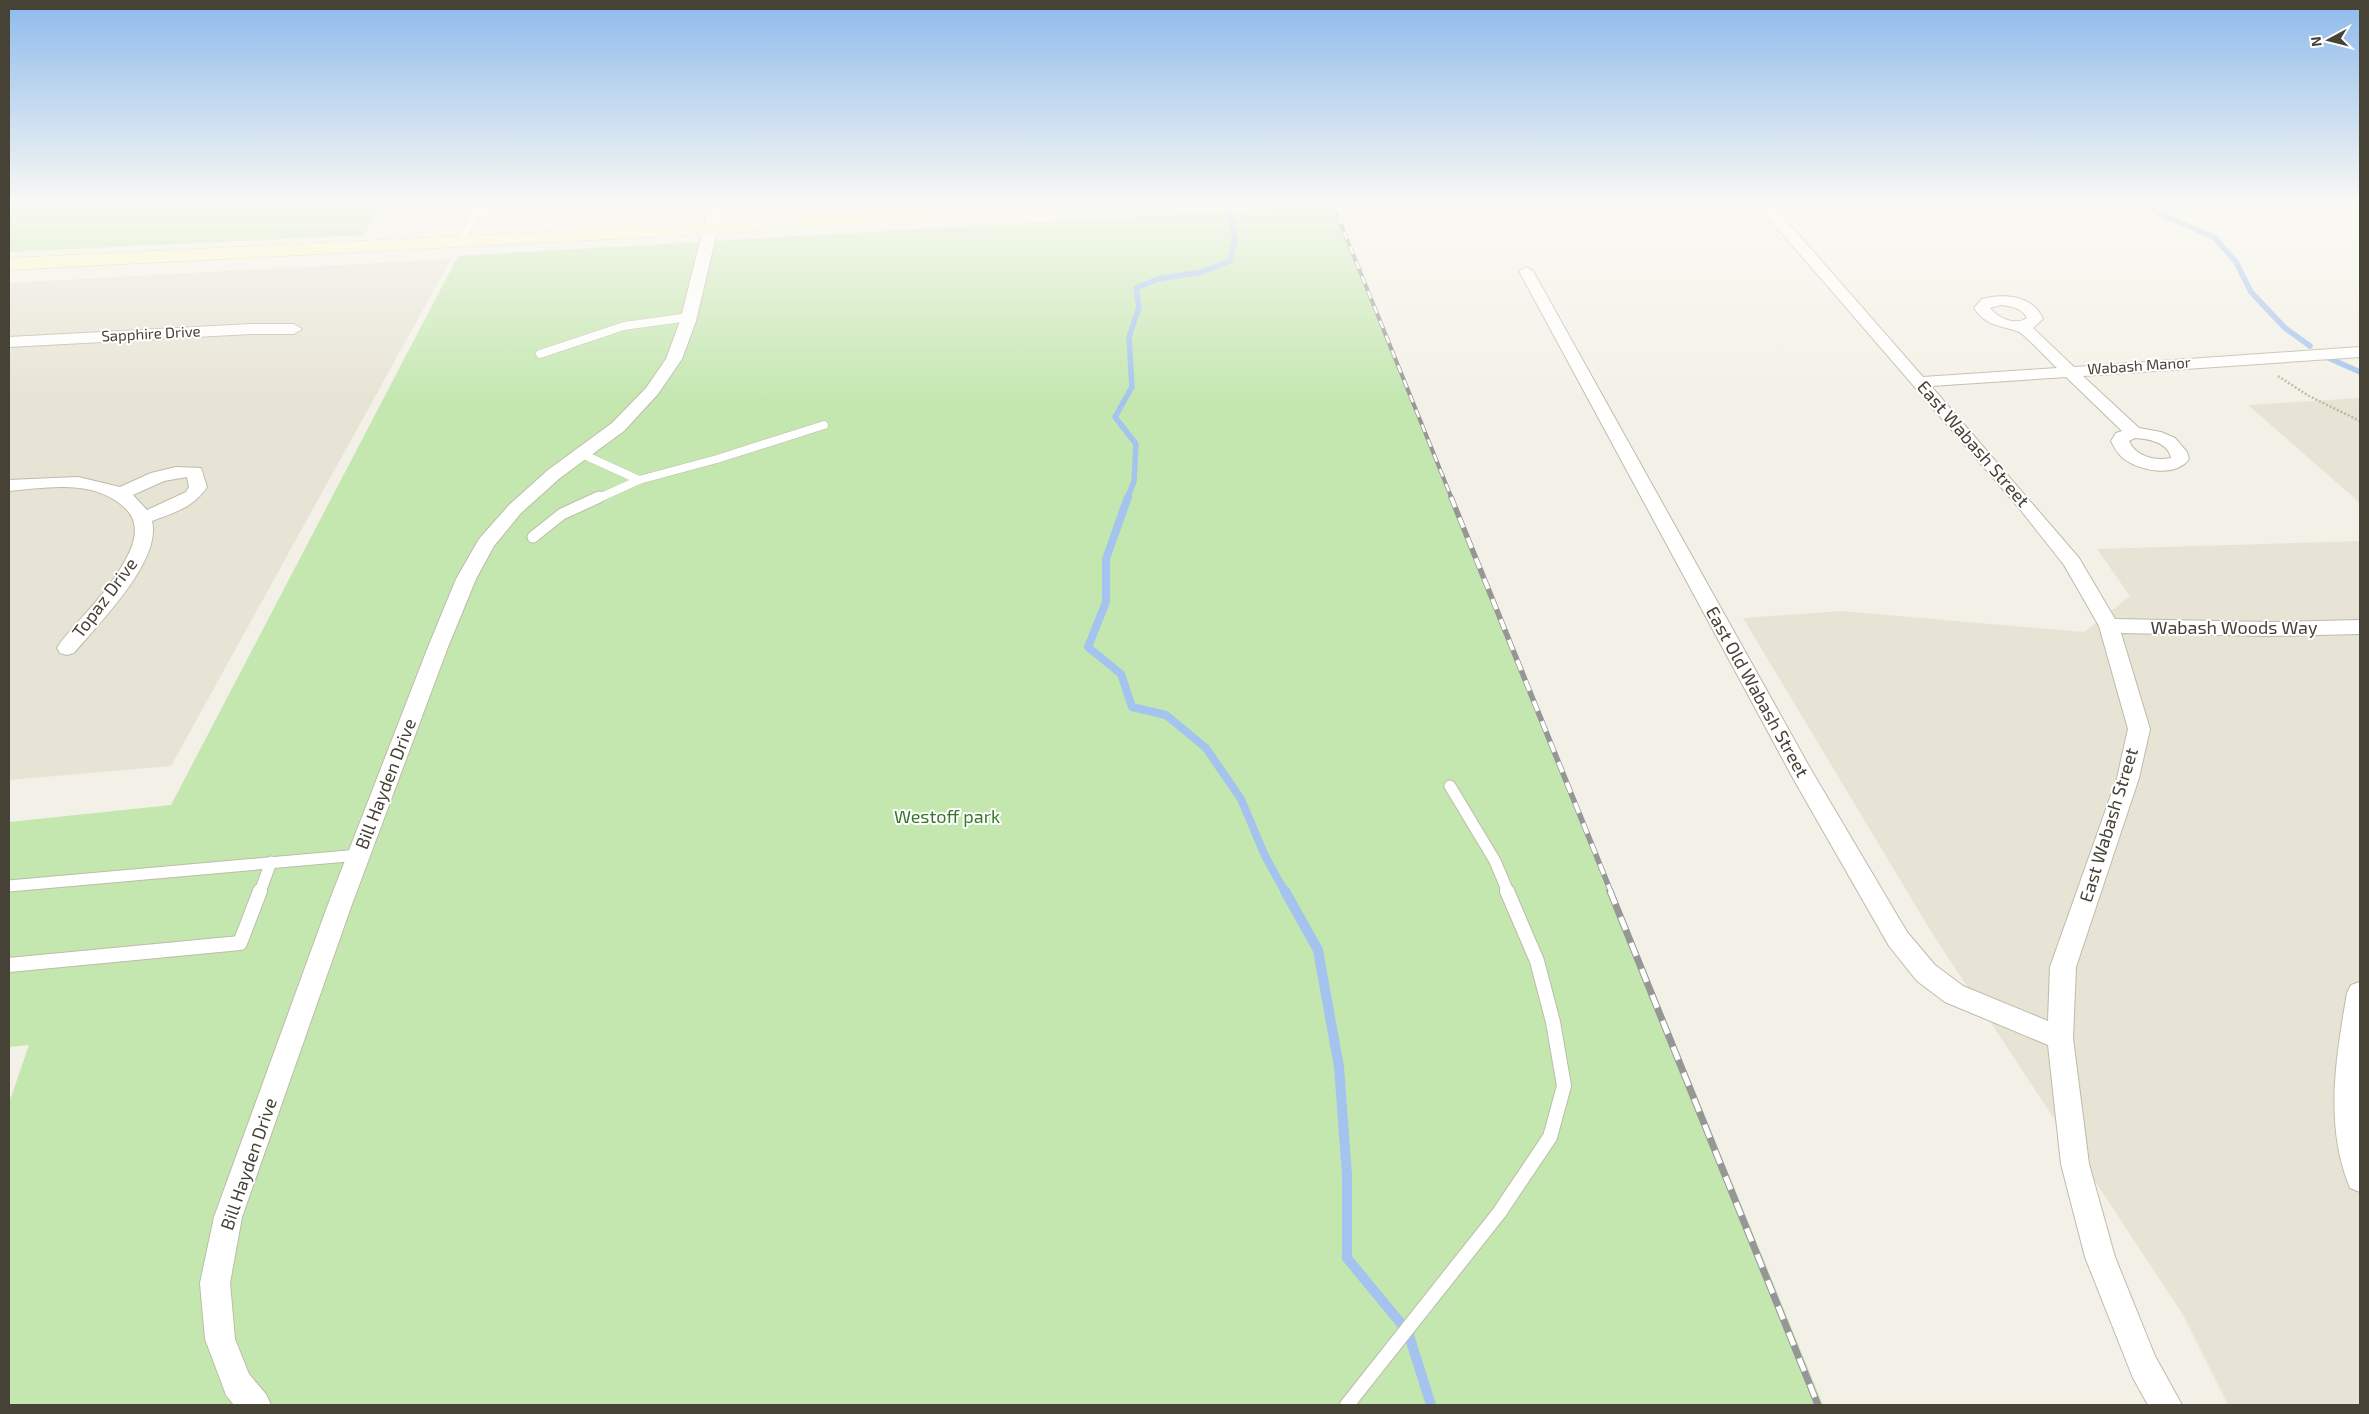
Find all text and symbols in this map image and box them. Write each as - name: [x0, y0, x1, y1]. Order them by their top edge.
- north arrow: [2304, 15, 2354, 65]
- text: N: [2307, 36, 2325, 48]
- street label: Sapphire Drive: [101, 321, 201, 345]
- street label: Wabash Manor: [2087, 352, 2191, 378]
- street label: East Wabash Street: [1913, 376, 2035, 511]
- street label: Topaz Drive: [67, 553, 142, 642]
- street label: East Old Wabash Street: [1702, 602, 1814, 781]
- street label: Wabash Woods Way: [2151, 616, 2318, 638]
- street label: Bill Hayden Drive: [350, 715, 420, 852]
- street label: East Wabash Street: [2074, 745, 2142, 905]
- park label: Westoff park: [894, 805, 1000, 827]
- street label: Bill Hayden Drive: [215, 1095, 281, 1233]

